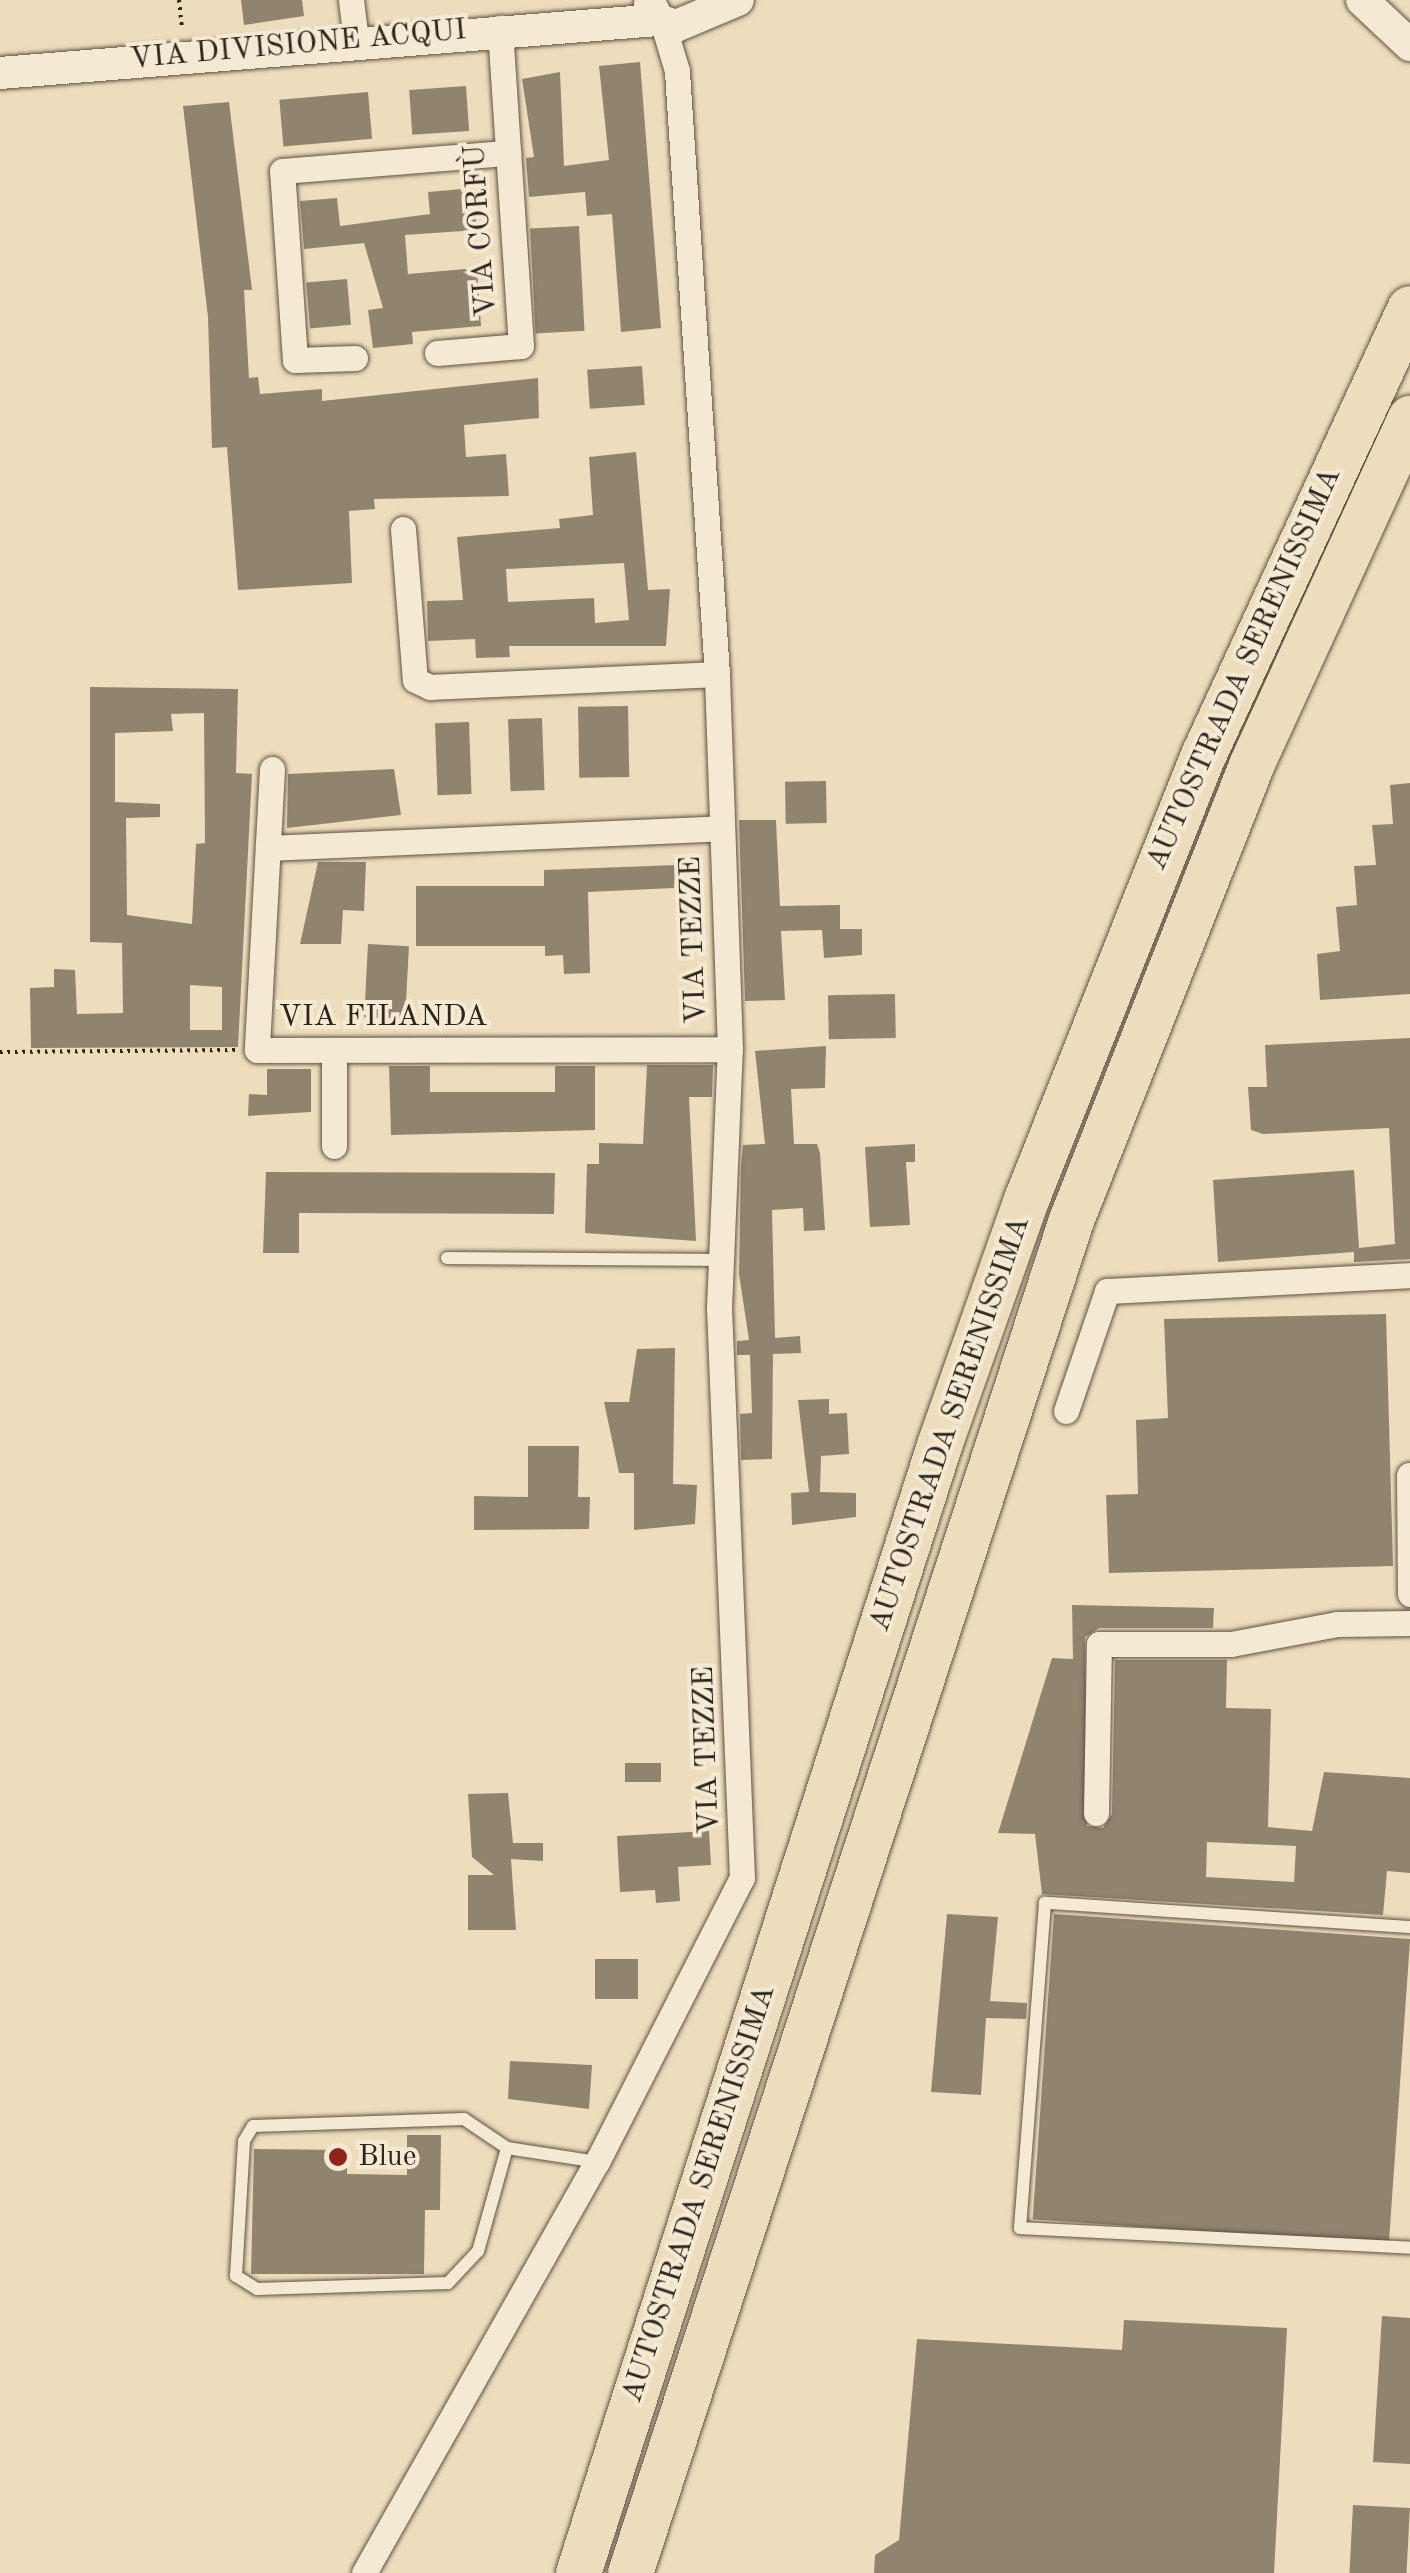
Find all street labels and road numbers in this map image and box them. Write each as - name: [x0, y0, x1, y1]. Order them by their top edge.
- street label: VIA DIVISIONE ACQUI: [128, 12, 468, 78]
- street label: VIA CORFÙ: [457, 144, 505, 318]
- street label: AUTOSTRADA SERENISSIMA: [1139, 462, 1349, 876]
- street label: VIA TEZZE: [673, 855, 715, 1025]
- street label: VIA FILANDA: [279, 999, 487, 1035]
- street label: AUTOSTRADA SERENISSIMA: [862, 1212, 1038, 1636]
- street label: VIA TEZZE: [686, 1665, 728, 1835]
- street label: AUTOSTRADA SERENISSIMA: [614, 1981, 784, 2407]

